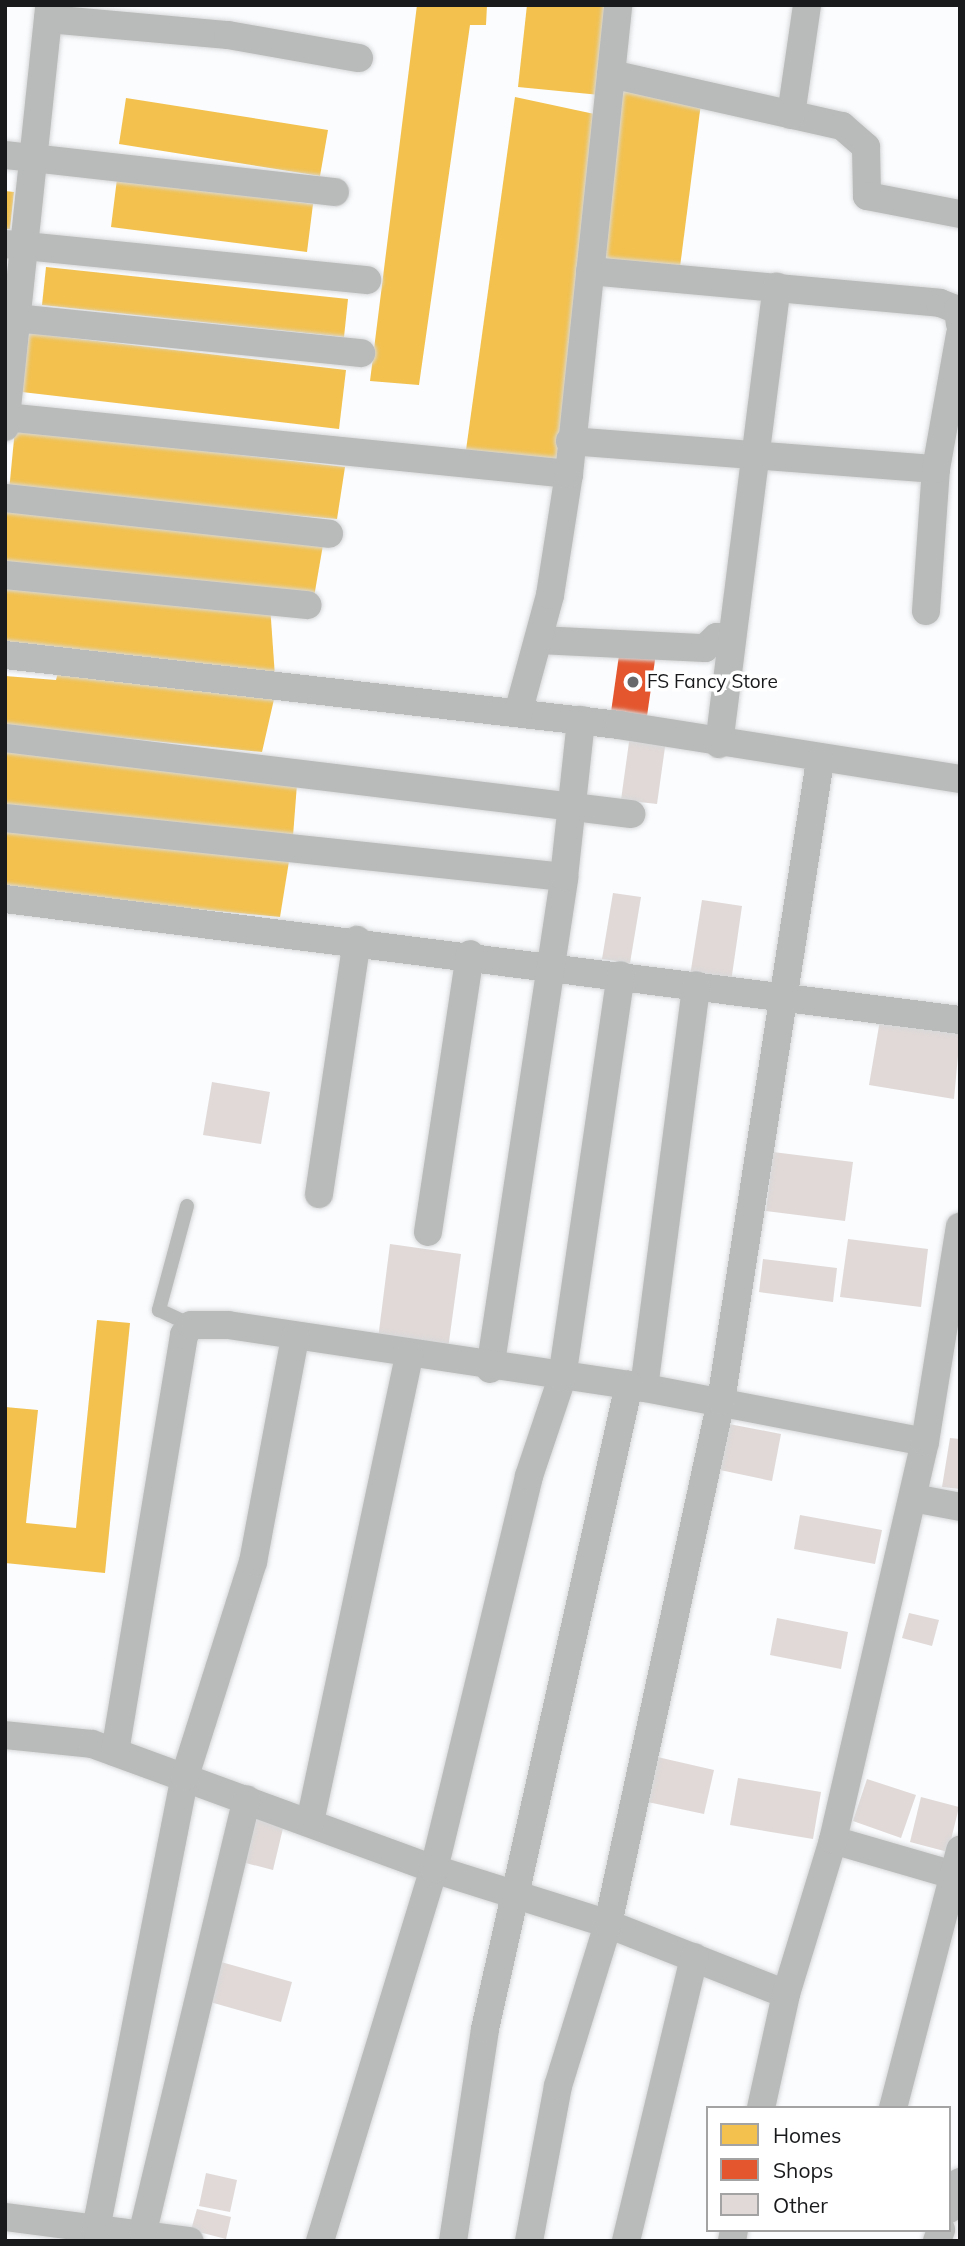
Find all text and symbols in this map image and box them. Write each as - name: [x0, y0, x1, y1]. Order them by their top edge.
- place label: FS Fancy Store: [647, 671, 778, 693]
- marker: FS Fancy Store: [625, 674, 641, 690]
- legend: [706, 2106, 951, 2232]
- text: Homes: [773, 2122, 841, 2148]
- text: Shops: [773, 2157, 833, 2183]
- text: Other: [773, 2192, 828, 2218]

